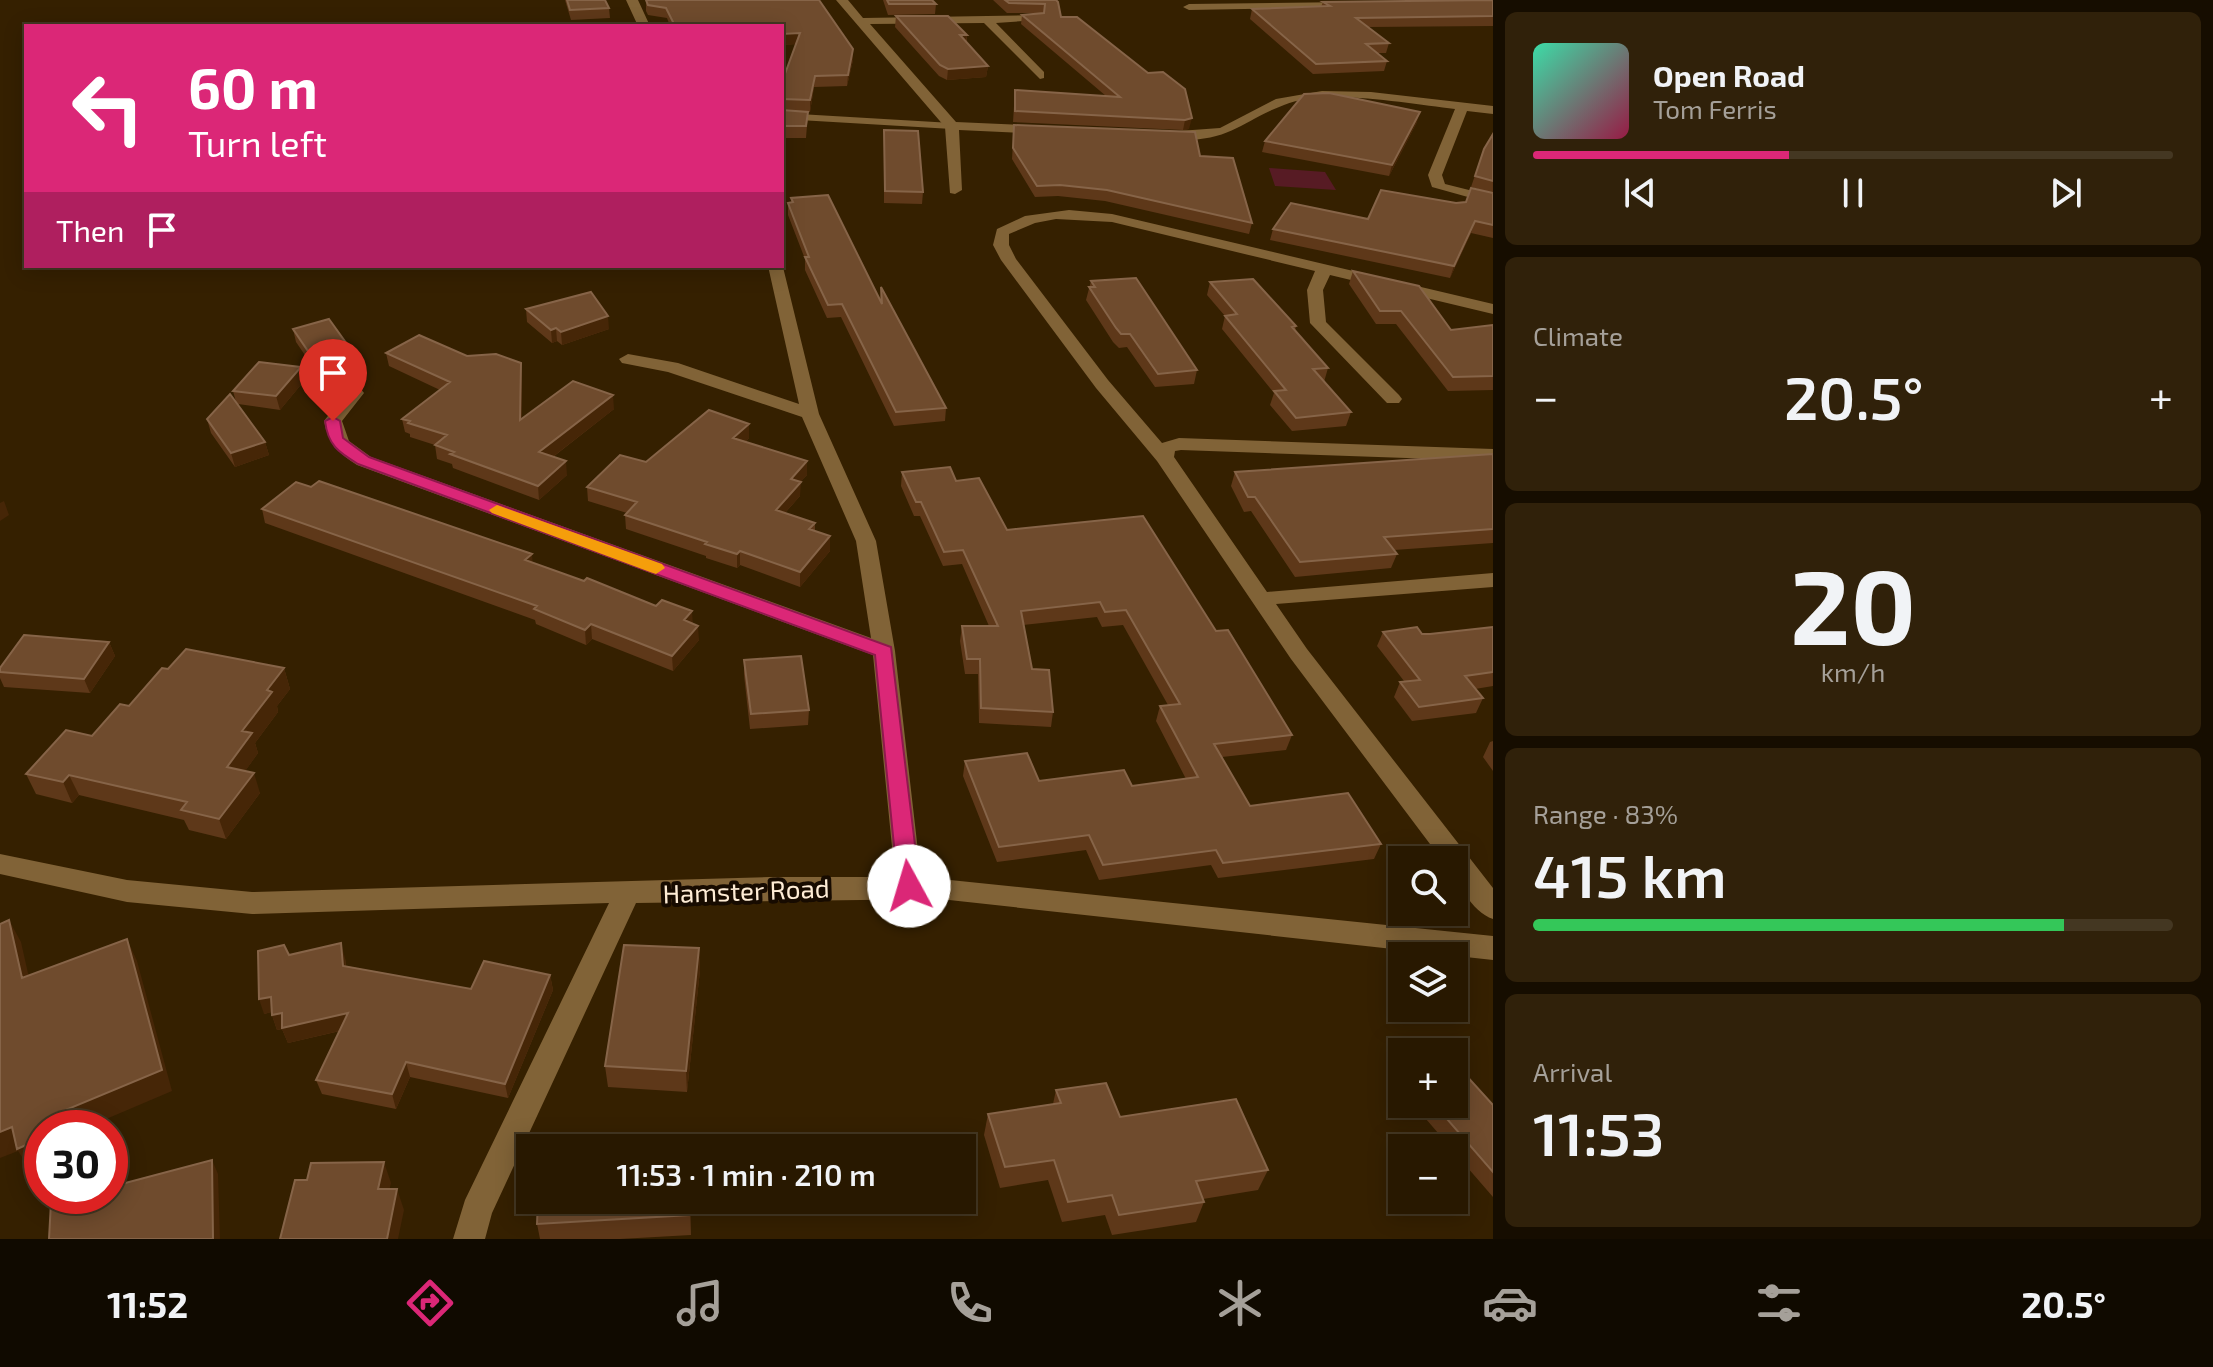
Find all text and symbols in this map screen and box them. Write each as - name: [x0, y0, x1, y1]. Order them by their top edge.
- text: 60 m: [188, 53, 318, 120]
- icon: left: [56, 56, 160, 160]
- text: Open Road: [1653, 57, 1805, 93]
- text: Tom Ferris: [1653, 93, 1777, 124]
- text: Turn left: [188, 121, 327, 164]
- icon: previous: [1618, 171, 1662, 215]
- icon: pause: [1831, 171, 1875, 215]
- icon: next: [2044, 171, 2088, 215]
- icon: arrive: [140, 208, 184, 252]
- text: Then: [56, 212, 124, 248]
- text: Climate: [1533, 320, 1623, 351]
- pin: [299, 339, 367, 421]
- icon: arrive: [311, 351, 355, 395]
- text: 20.5°: [1784, 360, 1924, 432]
- text: −: [1533, 369, 1559, 422]
- text: +: [2149, 369, 2173, 422]
- text: 20: [1790, 541, 1916, 666]
- text: km/h: [1821, 656, 1885, 687]
- text: Range · 83%: [1533, 798, 1678, 829]
- text: 415 km: [1533, 838, 1727, 910]
- position arrow: [867, 844, 951, 928]
- map controls: [1388, 846, 1468, 1214]
- button: search: [1388, 846, 1468, 926]
- street label: Hamster Road: [662, 872, 830, 908]
- button: layers: [1388, 942, 1468, 1022]
- button: +: [1388, 1038, 1468, 1118]
- text: Arrival: [1533, 1056, 1612, 1087]
- text: 11:53: [1533, 1096, 1664, 1168]
- speed limit sign: 30: [24, 1110, 128, 1214]
- button: −: [1388, 1134, 1468, 1214]
- text: 11:53 · 1 min · 210 m: [616, 1156, 876, 1192]
- icon: directions: [402, 1275, 458, 1331]
- icon: music: [672, 1275, 728, 1331]
- icon: phone: [942, 1275, 998, 1331]
- icon: climate: [1212, 1275, 1268, 1331]
- icon: car: [1482, 1275, 1538, 1331]
- icon: filters: [1751, 1275, 1807, 1331]
- text: 11:52: [107, 1282, 188, 1325]
- text: 20.5°: [2021, 1282, 2106, 1325]

